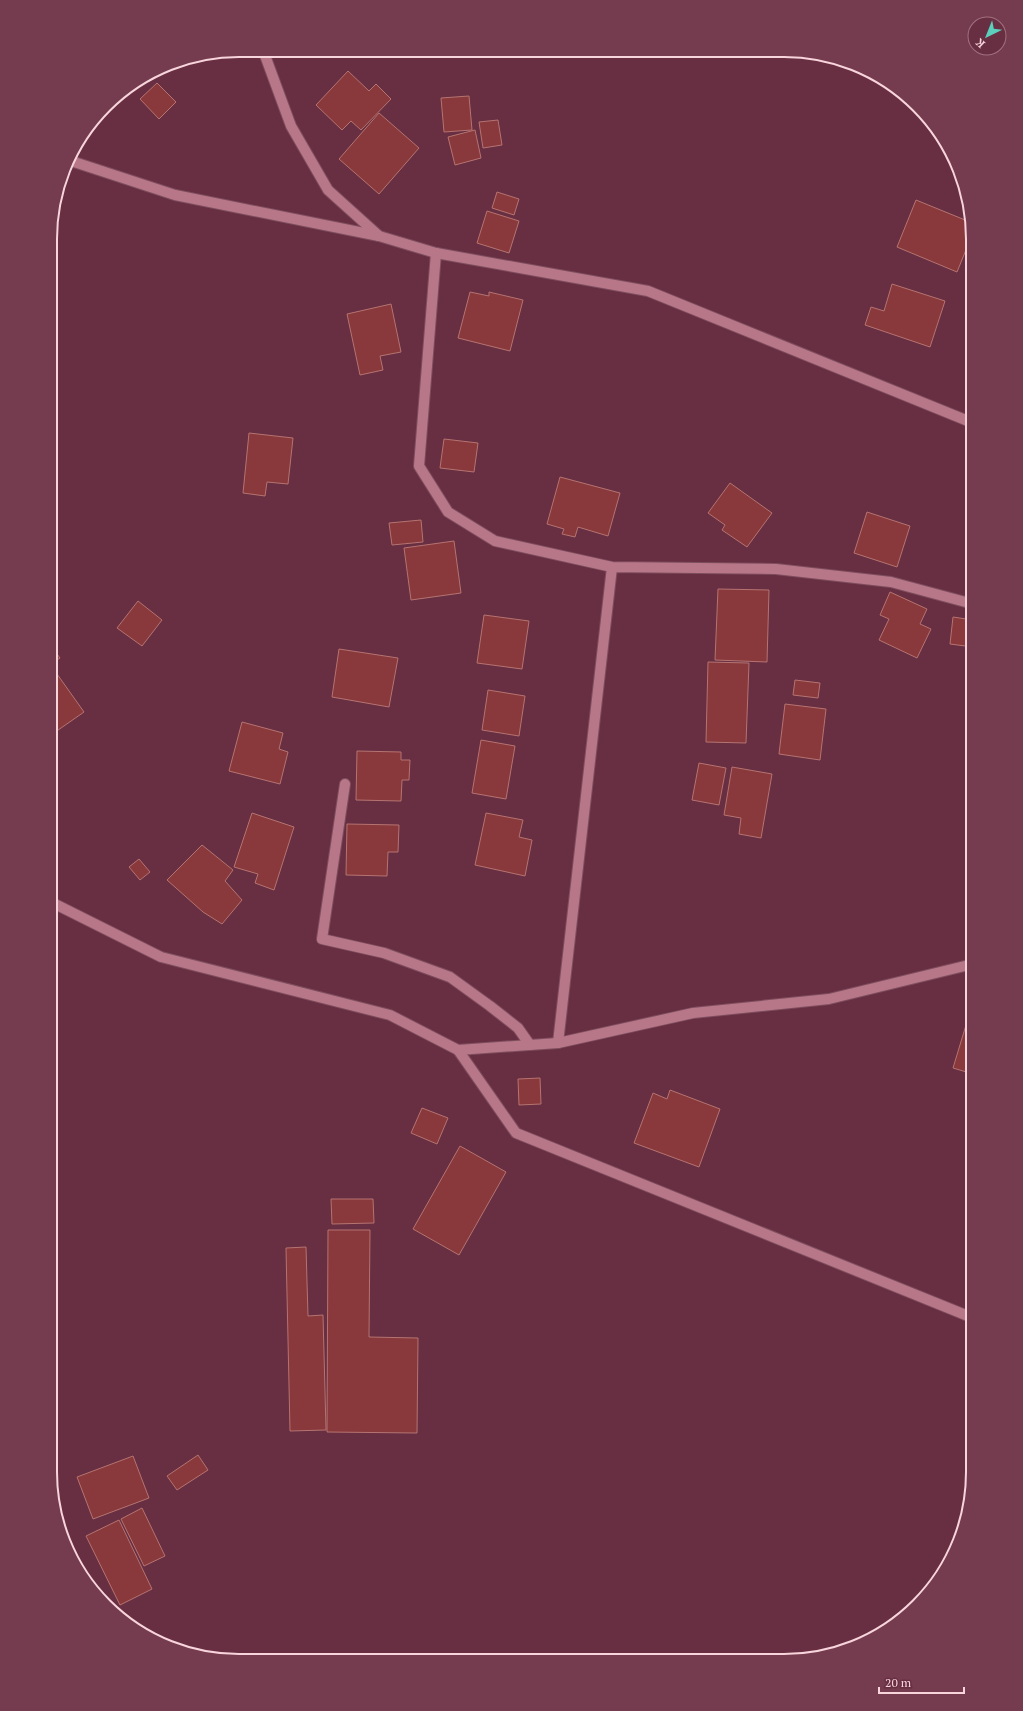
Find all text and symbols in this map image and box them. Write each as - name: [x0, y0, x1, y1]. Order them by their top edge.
- north arrow: [967, 16, 1007, 56]
- text: K: [972, 35, 988, 51]
- scale bar: [879, 1669, 964, 1695]
- text: 20 m: [885, 1675, 912, 1690]

